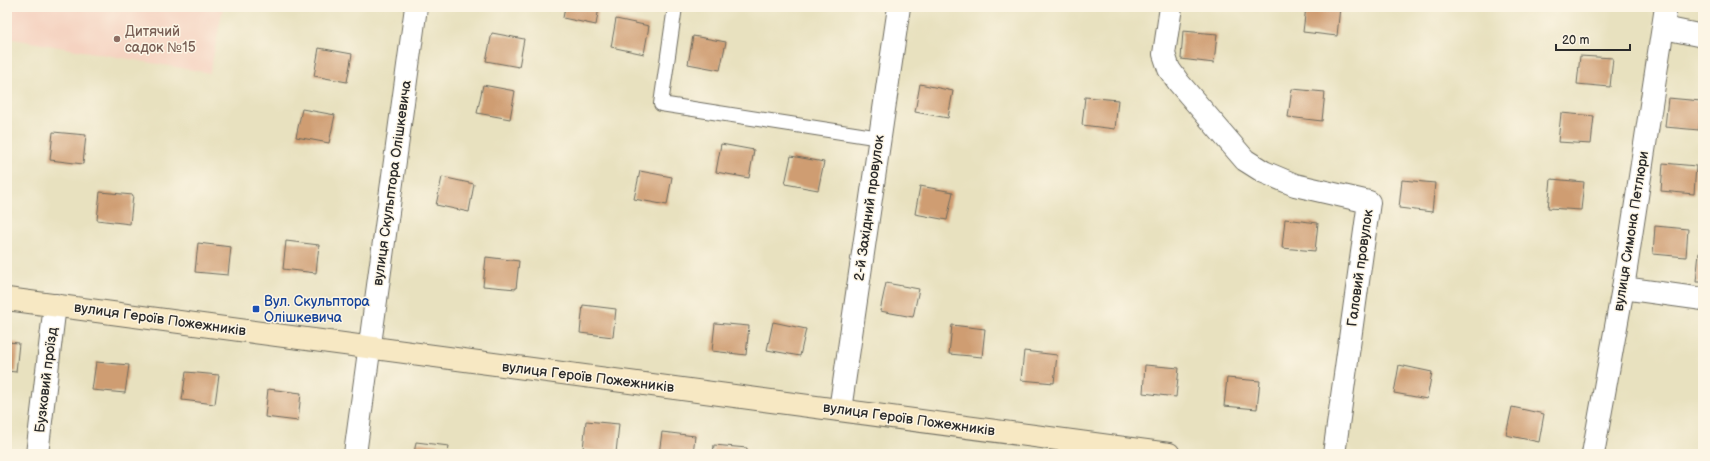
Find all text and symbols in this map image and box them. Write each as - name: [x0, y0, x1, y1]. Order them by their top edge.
- place label: Дитячий садок №15: [125, 23, 196, 56]
- scale bar: [1556, 26, 1630, 52]
- text: 20 m: [1562, 33, 1589, 48]
- marker: Дитячий садок №15: [112, 34, 122, 44]
- street label: вулиця Скульптора Олішкевича: [369, 78, 415, 287]
- street label: 2-й Західний провулок: [850, 133, 888, 282]
- street label: вулиця Симона Петлюри: [1610, 150, 1652, 312]
- street label: Галовий провулок: [1343, 208, 1377, 328]
- place label: Вул. Скульптора Олішкевича: [264, 293, 371, 326]
- street label: вулиця Героїв Пожежників: [73, 299, 248, 340]
- marker: Вул. Скульптора Олішкевича: [251, 304, 261, 314]
- street label: Бузковий проїзд: [31, 326, 61, 434]
- street label: вулиця Героїв Пожежників: [501, 358, 676, 396]
- street label: вулиця Героїв Пожежників: [822, 399, 997, 440]

